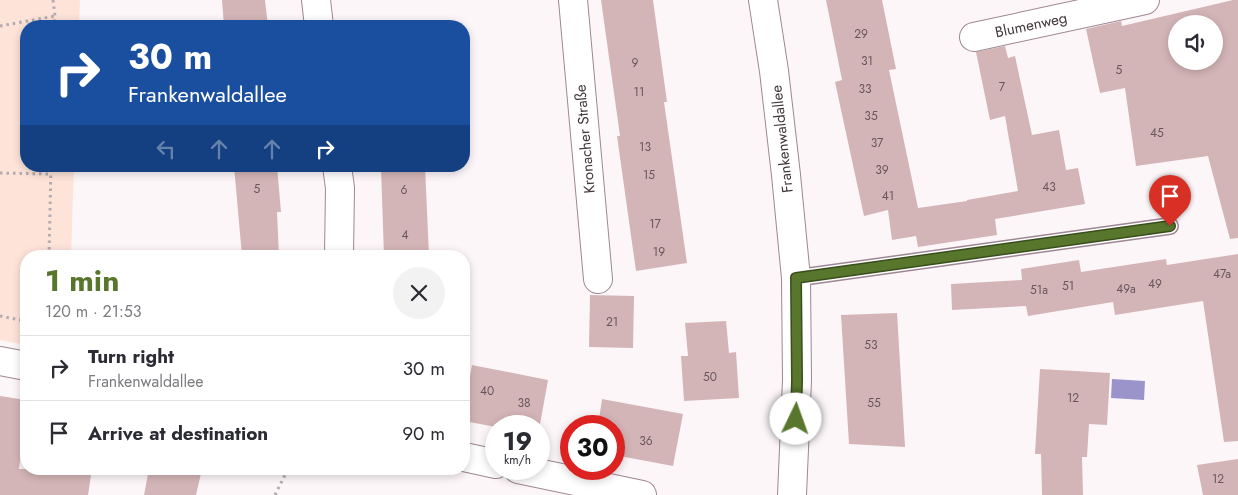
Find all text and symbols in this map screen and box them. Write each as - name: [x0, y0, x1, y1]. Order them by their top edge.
- street label: Blumenweg: [993, 7, 1069, 43]
- map controls: [1168, 15, 1223, 70]
- button: sound: [1168, 15, 1223, 70]
- house number: 29: [854, 25, 868, 43]
- text: 30 m: [128, 32, 212, 82]
- icon: right: [45, 40, 110, 105]
- house number: 31: [861, 52, 873, 70]
- house number: 9: [632, 54, 639, 72]
- house number: 5: [1116, 61, 1123, 79]
- text: Frankenwaldallee: [128, 78, 287, 110]
- house number: 7: [999, 78, 1006, 96]
- house number: 33: [858, 80, 872, 98]
- street label: Kronacher Straße: [569, 83, 601, 194]
- house number: 11: [634, 83, 644, 101]
- street label: Frankenwaldallee: [765, 84, 799, 194]
- house number: 35: [864, 107, 878, 125]
- house number: 45: [1150, 124, 1164, 142]
- house number: 37: [871, 134, 884, 152]
- icon: left: [152, 135, 180, 163]
- icon: ahead: [205, 135, 233, 163]
- icon: ahead: [258, 135, 286, 163]
- icon: right: [311, 135, 339, 163]
- house number: 13: [639, 138, 651, 156]
- house number: 39: [875, 161, 889, 179]
- house number: 15: [643, 166, 655, 184]
- pin: [1149, 175, 1191, 226]
- house number: 43: [1042, 178, 1056, 196]
- house number: 5: [254, 180, 261, 198]
- house number: 6: [401, 181, 408, 199]
- icon: arrive: [1156, 182, 1184, 210]
- house number: 41: [882, 187, 894, 205]
- house number: 17: [649, 215, 662, 233]
- house number: 4: [402, 226, 409, 244]
- house number: 19: [653, 243, 665, 261]
- text: 1 min: [45, 259, 119, 302]
- house number: 47a: [1213, 265, 1231, 283]
- button: close: [393, 267, 445, 319]
- house number: 49: [1148, 275, 1162, 293]
- house number: 51: [1062, 277, 1074, 295]
- house number: 49a: [1116, 280, 1136, 298]
- house number: 51a: [1030, 281, 1048, 299]
- text: 120 m · 21:53: [45, 300, 141, 323]
- house number: 21: [606, 313, 618, 331]
- house number: 53: [864, 336, 878, 354]
- text: Turn right: [88, 343, 174, 370]
- icon: right: [45, 354, 73, 382]
- text: 30 m: [403, 355, 445, 382]
- house number: 50: [703, 368, 717, 386]
- text: Frankenwaldallee: [88, 370, 204, 393]
- house number: 40: [480, 382, 494, 400]
- house number: 12: [1067, 389, 1079, 407]
- position arrow: [769, 392, 821, 444]
- house number: 38: [517, 394, 531, 412]
- house number: 55: [867, 394, 881, 412]
- speed limit sign: 30: [560, 415, 625, 480]
- icon: arrive: [45, 419, 73, 447]
- text: Arrive at destination: [88, 420, 268, 447]
- text: 90 m: [402, 420, 445, 447]
- text: 19: [503, 423, 532, 459]
- house number: 36: [639, 432, 653, 450]
- text: km/h: [504, 451, 531, 469]
- house number: 12: [1212, 470, 1224, 488]

